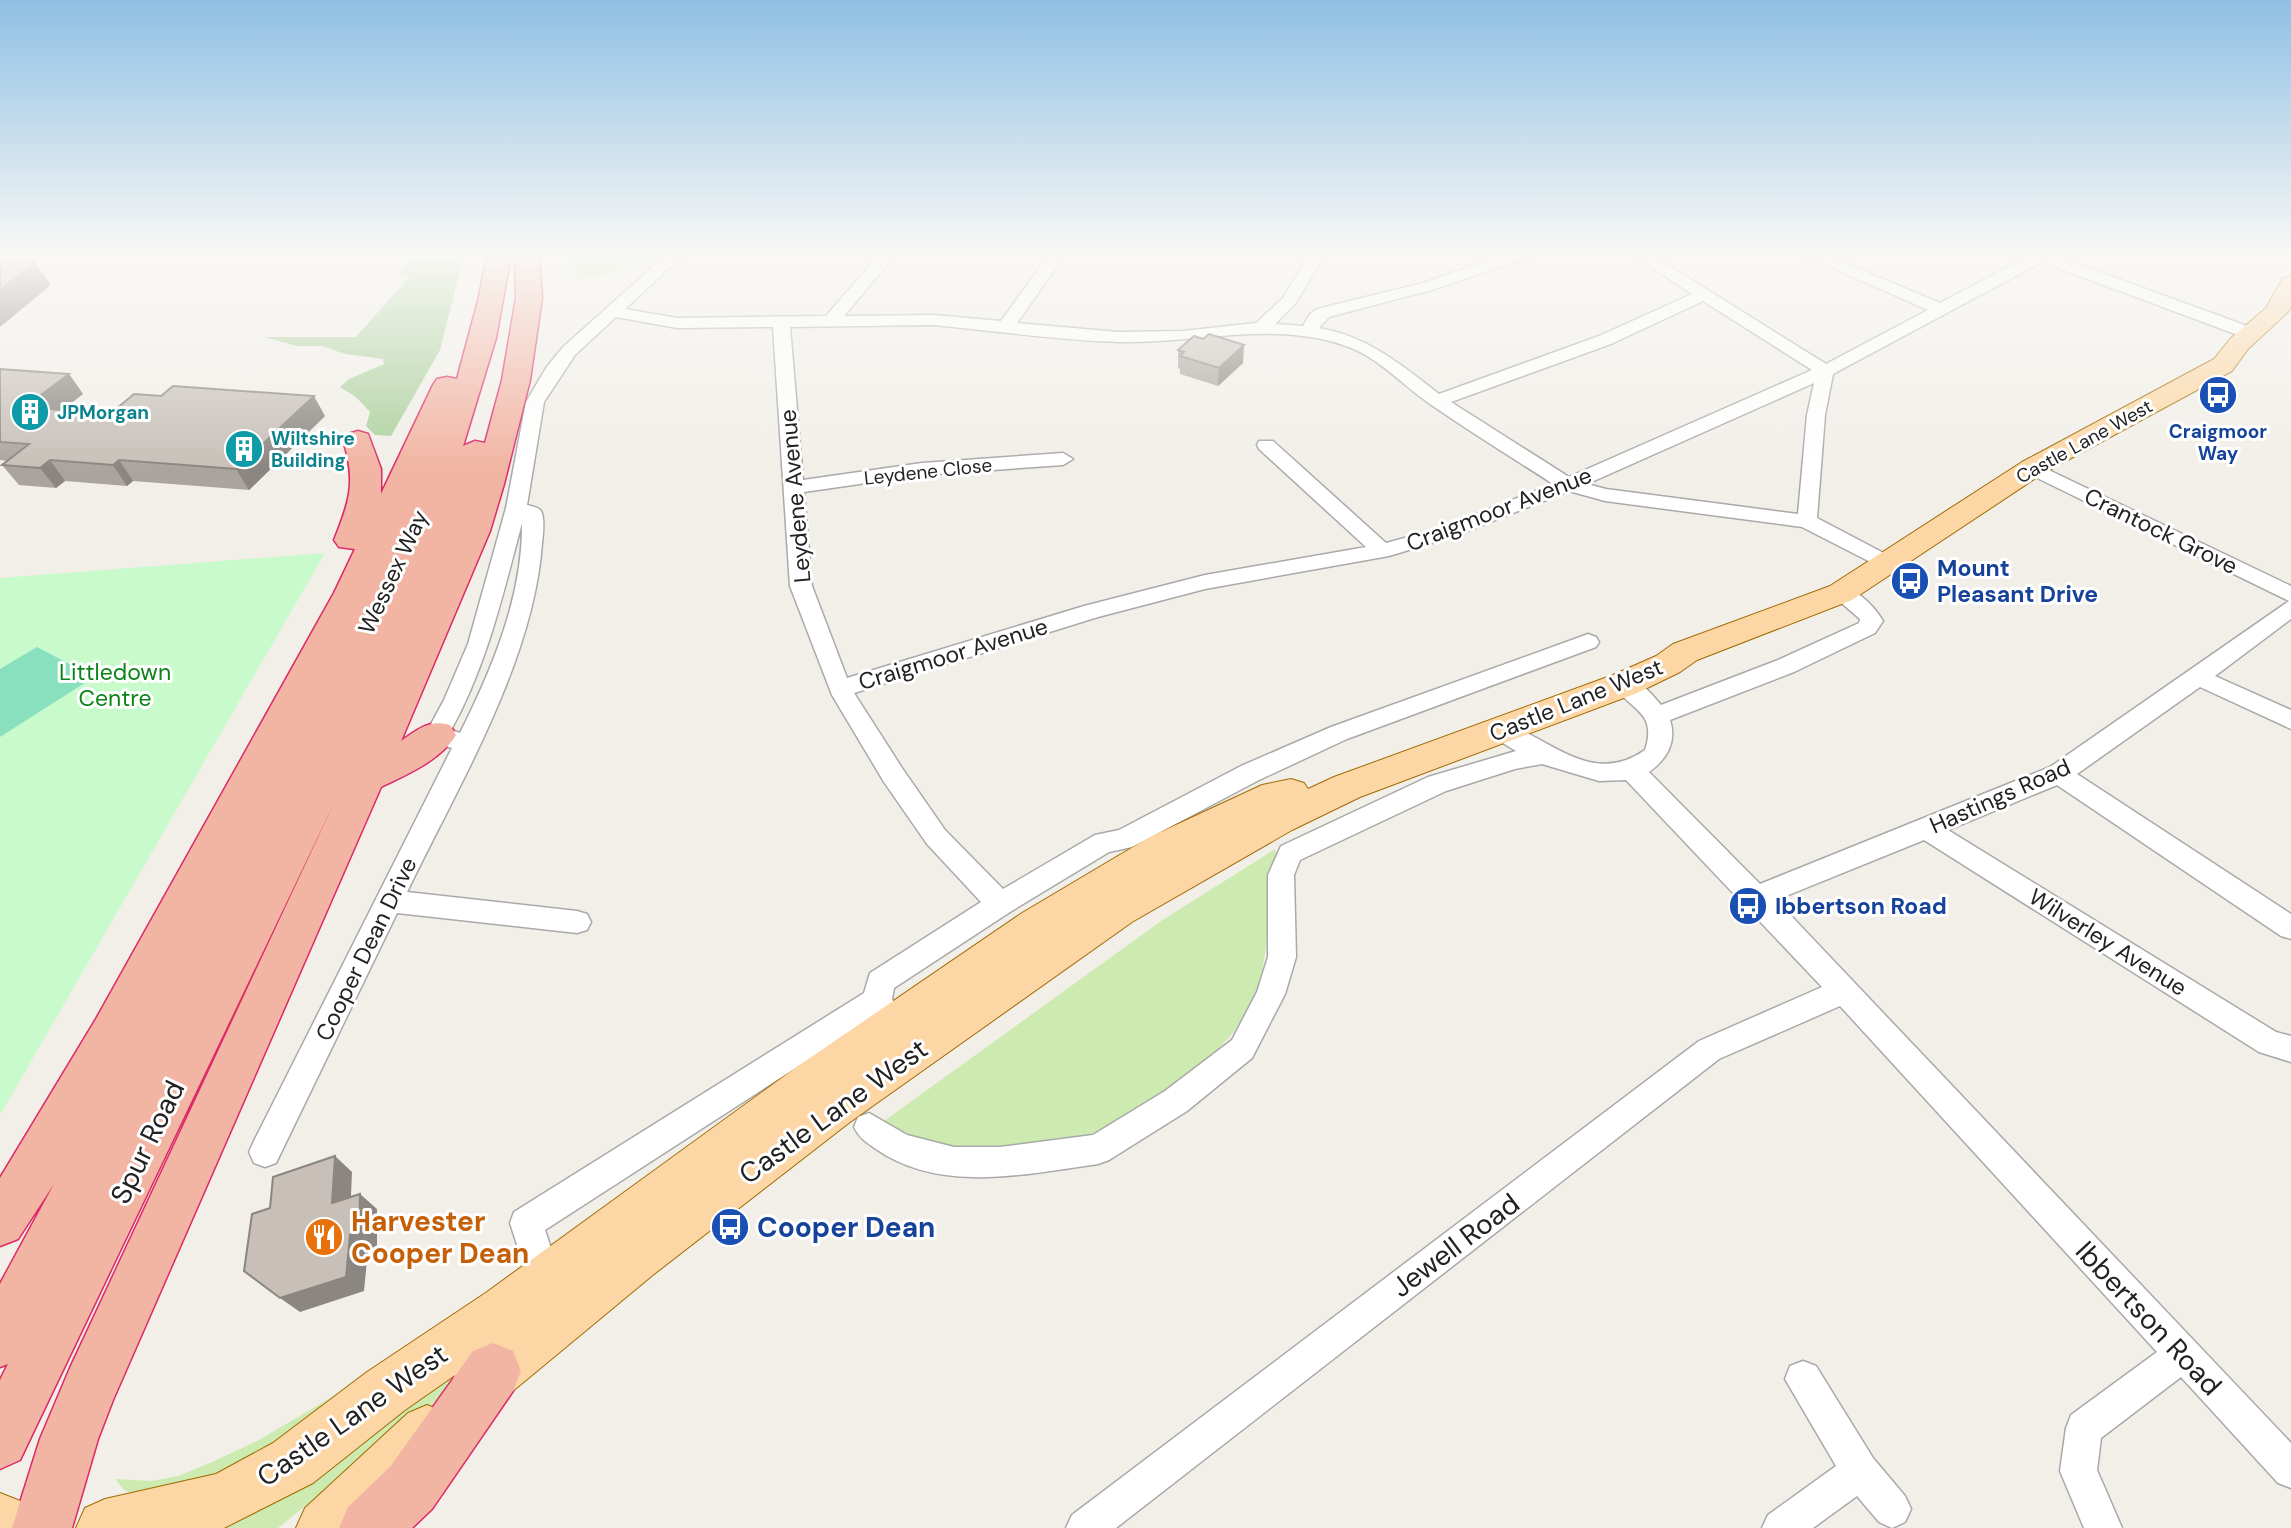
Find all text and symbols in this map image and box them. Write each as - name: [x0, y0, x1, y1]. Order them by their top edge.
- bus stop icon: Craigmoor Way: [2197, 374, 2239, 416]
- building icon: JPMorgan: [9, 391, 51, 433]
- street label: Castle Lane West: [2011, 394, 2157, 489]
- place label: JPMorgan: [57, 400, 149, 425]
- street label: Leydene Avenue: [772, 408, 818, 584]
- place label: Craigmoor Way: [2169, 419, 2267, 466]
- place label: Wiltshire Building: [271, 426, 355, 473]
- building icon: Wiltshire Building: [223, 428, 265, 470]
- street label: Leydene Close: [863, 452, 993, 491]
- street label: Craigmoor Avenue: [1402, 460, 1596, 558]
- street label: Crantock Grove: [2079, 481, 2243, 581]
- street label: Wessex Way: [351, 505, 435, 639]
- place label: Mount Pleasant Drive: [1937, 553, 2098, 609]
- bus stop icon: Mount Pleasant Drive: [1889, 560, 1931, 602]
- street label: Craigmoor Avenue: [855, 611, 1051, 697]
- street label: Castle Lane West: [1485, 652, 1667, 748]
- park label: Littledown Centre: [59, 657, 171, 713]
- street label: Hastings Road: [1925, 752, 2075, 840]
- street label: Cooper Dean Drive: [308, 852, 424, 1046]
- street label: Wilverley Avenue: [2023, 881, 2193, 1003]
- bus stop icon: Ibbertson Road: [1727, 885, 1769, 927]
- place label: Ibbertson Road: [1775, 891, 1947, 921]
- street label: Castle Lane West: [732, 1030, 935, 1192]
- street label: Spur Road: [102, 1074, 193, 1210]
- street label: Jewell Road: [1384, 1185, 1527, 1306]
- place label: Harvester Cooper Dean: [351, 1203, 529, 1272]
- bus stop icon: Cooper Dean: [709, 1206, 751, 1248]
- place label: Cooper Dean: [757, 1209, 935, 1246]
- restaurant icon: Harvester Cooper Dean: [303, 1216, 345, 1258]
- street label: Ibbertson Road: [2068, 1233, 2230, 1403]
- street label: Castle Lane West: [250, 1336, 455, 1495]

